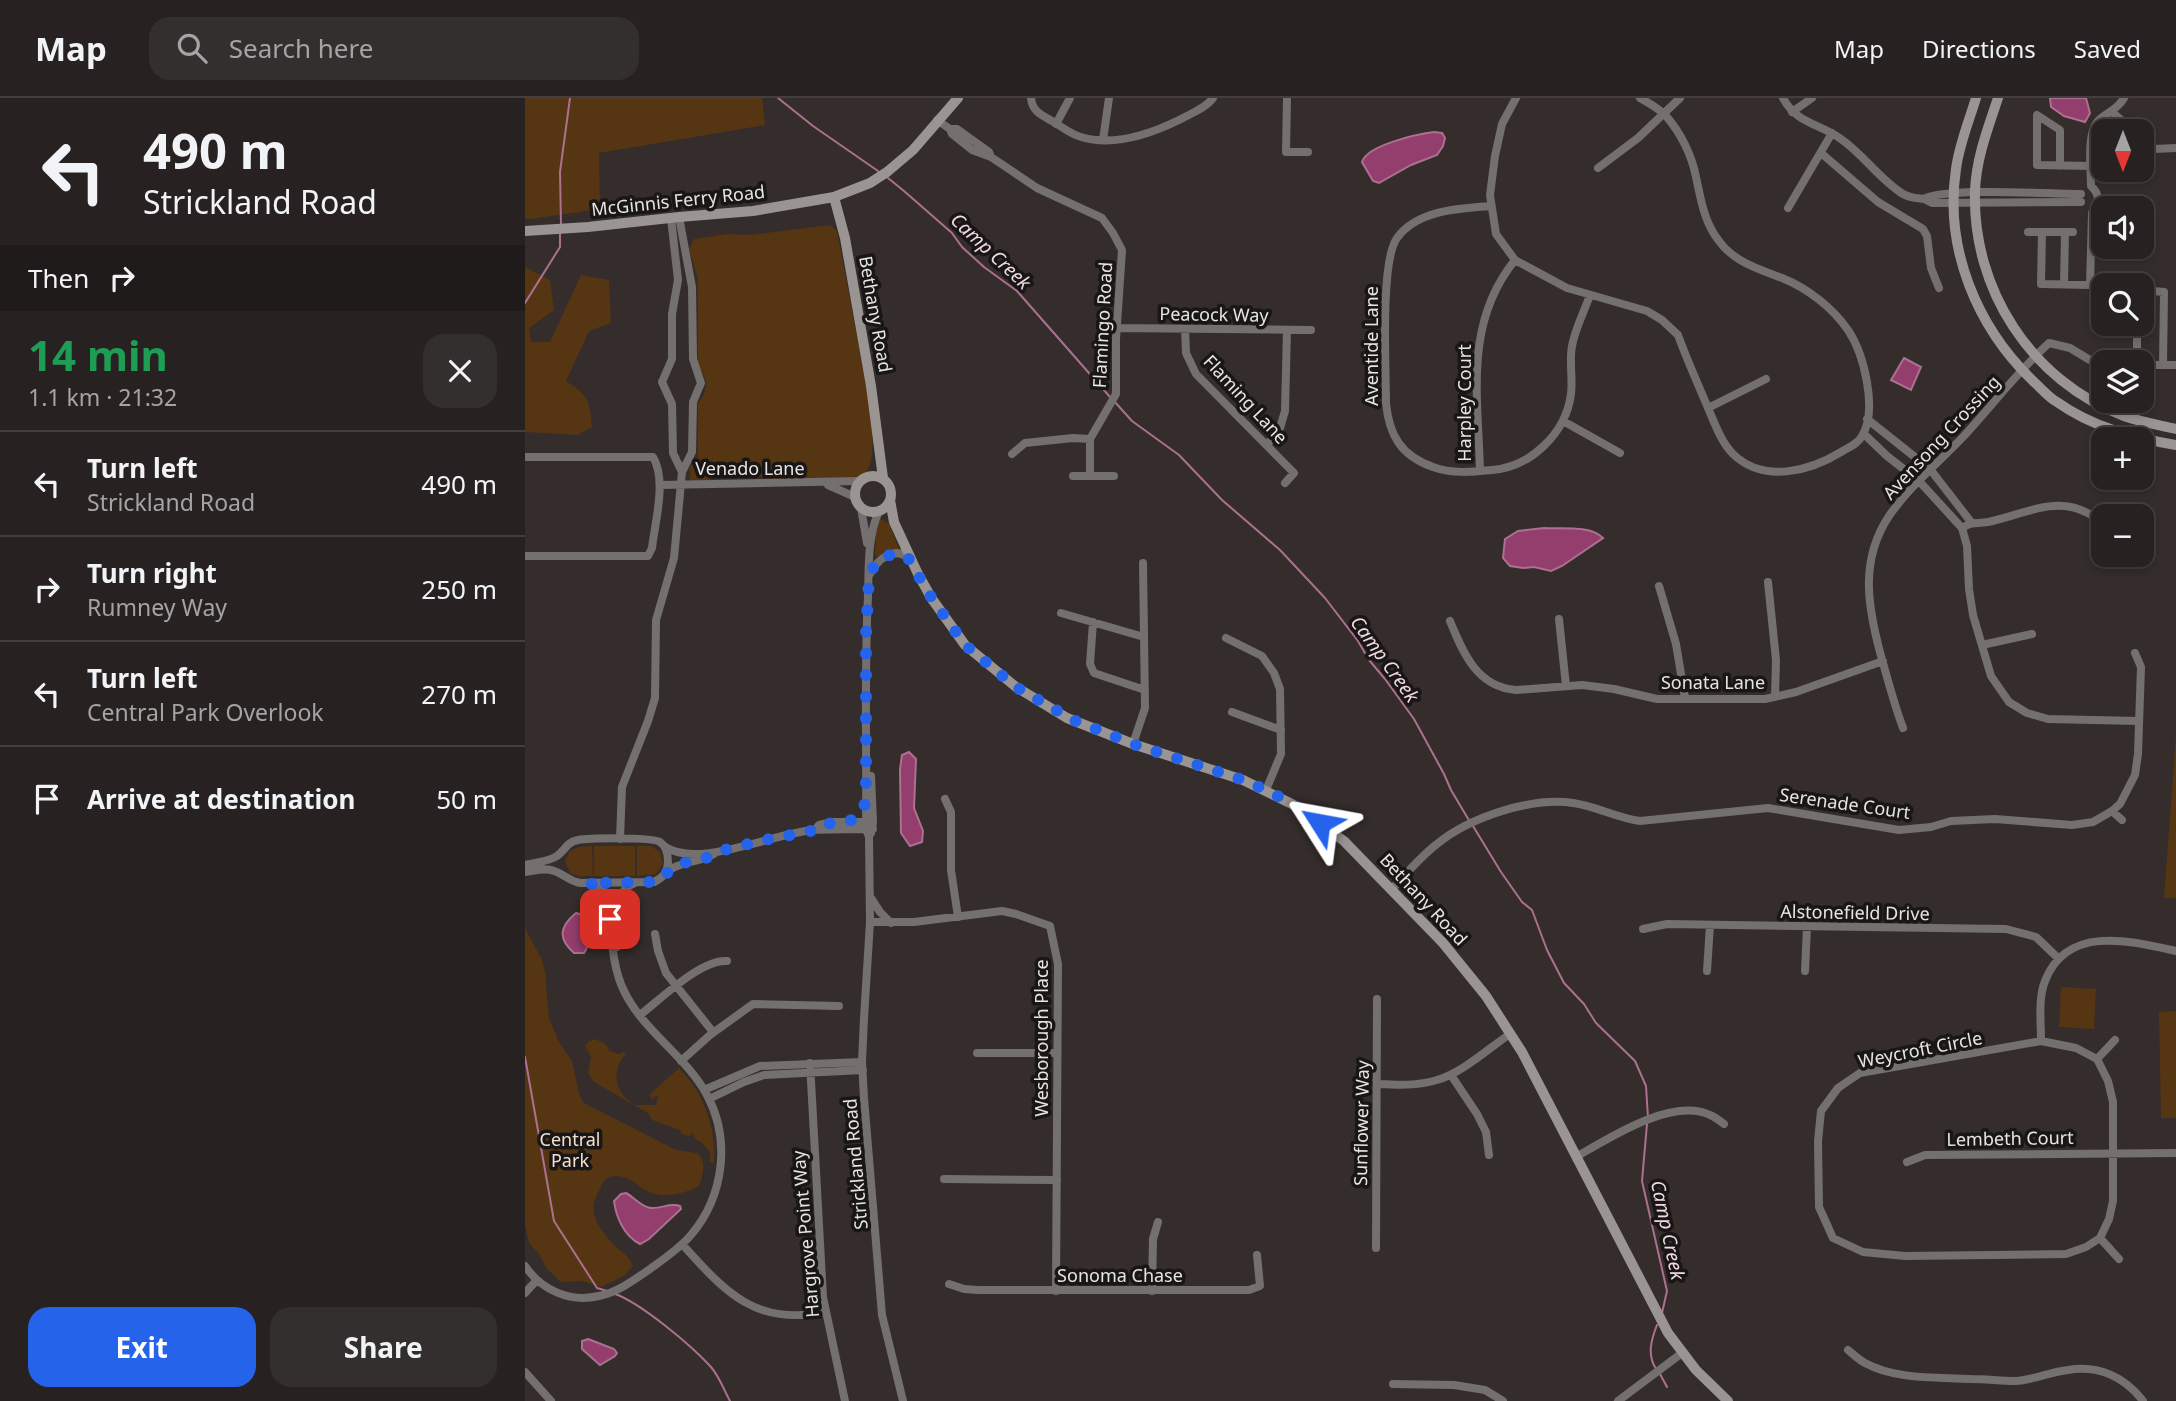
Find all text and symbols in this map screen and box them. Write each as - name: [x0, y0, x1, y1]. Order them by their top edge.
- search box: [149, 17, 639, 80]
- text: Map: [35, 26, 107, 71]
- icon: search: [173, 29, 211, 67]
- text: Search here: [229, 30, 373, 66]
- text: Map: [1834, 32, 1884, 65]
- text: Directions: [1922, 32, 2036, 65]
- text: Saved: [2074, 32, 2141, 65]
- text: 490 m: [143, 117, 288, 183]
- north arrow: [2091, 119, 2154, 182]
- map controls: [2091, 119, 2154, 567]
- icon: left: [28, 126, 119, 217]
- street label: McGinnis Ferry Road: [590, 179, 766, 221]
- text: Strickland Road: [143, 180, 377, 223]
- button: sound: [2091, 196, 2154, 259]
- water label: Camp Creek: [945, 207, 1037, 295]
- street label: Bethany Road: [854, 254, 898, 374]
- icon: right: [103, 259, 141, 297]
- text: Then: [28, 260, 89, 296]
- street label: Flamingo Road: [1087, 261, 1117, 389]
- button: search: [2091, 273, 2154, 336]
- street label: Aventide Lane: [1359, 286, 1383, 406]
- street label: Peacock Way: [1159, 301, 1270, 327]
- text: 14 min: [28, 326, 168, 383]
- button: close: [423, 334, 497, 408]
- street label: Harpley Court: [1452, 344, 1476, 462]
- street label: Flaming Lane: [1199, 349, 1293, 449]
- button: layers: [2091, 350, 2154, 413]
- street label: Avensong Crossing: [1877, 370, 2005, 504]
- text: 1.1 km · 21:32: [28, 381, 177, 413]
- button: +: [2091, 427, 2154, 490]
- text: Turn left: [87, 450, 198, 486]
- street label: Venado Lane: [695, 456, 805, 480]
- icon: left: [28, 465, 66, 503]
- text: 490 m: [421, 466, 497, 502]
- text: Strickland Road: [87, 486, 255, 518]
- button: −: [2091, 504, 2154, 567]
- text: Turn right: [87, 555, 217, 591]
- icon: right: [28, 570, 66, 608]
- text: 250 m: [421, 571, 497, 607]
- text: Rumney Way: [87, 591, 227, 623]
- water label: Camp Creek: [1345, 610, 1426, 708]
- text: Turn left: [87, 660, 198, 696]
- street label: Sonata Lane: [1661, 670, 1765, 694]
- icon: left: [28, 675, 66, 713]
- text: 270 m: [421, 676, 497, 712]
- text: Central Park Overlook: [87, 696, 324, 728]
- icon: arrive: [28, 780, 66, 818]
- text: Arrive at destination: [87, 781, 356, 817]
- text: 50 m: [436, 781, 497, 817]
- street label: Serenade Court: [1778, 782, 1912, 824]
- position arrow: [1283, 786, 1357, 860]
- street label: Bethany Road: [1375, 848, 1473, 950]
- pin: [580, 889, 640, 949]
- street label: Alstonefield Drive: [1780, 899, 1930, 925]
- icon: arrive: [591, 900, 629, 938]
- street label: Wesborough Place: [1029, 959, 1053, 1117]
- street label: Weycroft Circle: [1856, 1025, 1984, 1073]
- street label: Sunflower Way: [1348, 1059, 1374, 1186]
- street label: Strickland Road: [837, 1097, 873, 1231]
- street label: Lembeth Court: [1946, 1125, 2074, 1151]
- park label: Central Park: [540, 1127, 600, 1172]
- street label: Hargrove Point Way: [786, 1149, 824, 1319]
- water label: Camp Creek: [1645, 1178, 1691, 1283]
- street label: Sonoma Chase: [1057, 1263, 1183, 1287]
- button: Exit: [28, 1307, 256, 1387]
- button: Share: [270, 1307, 497, 1387]

